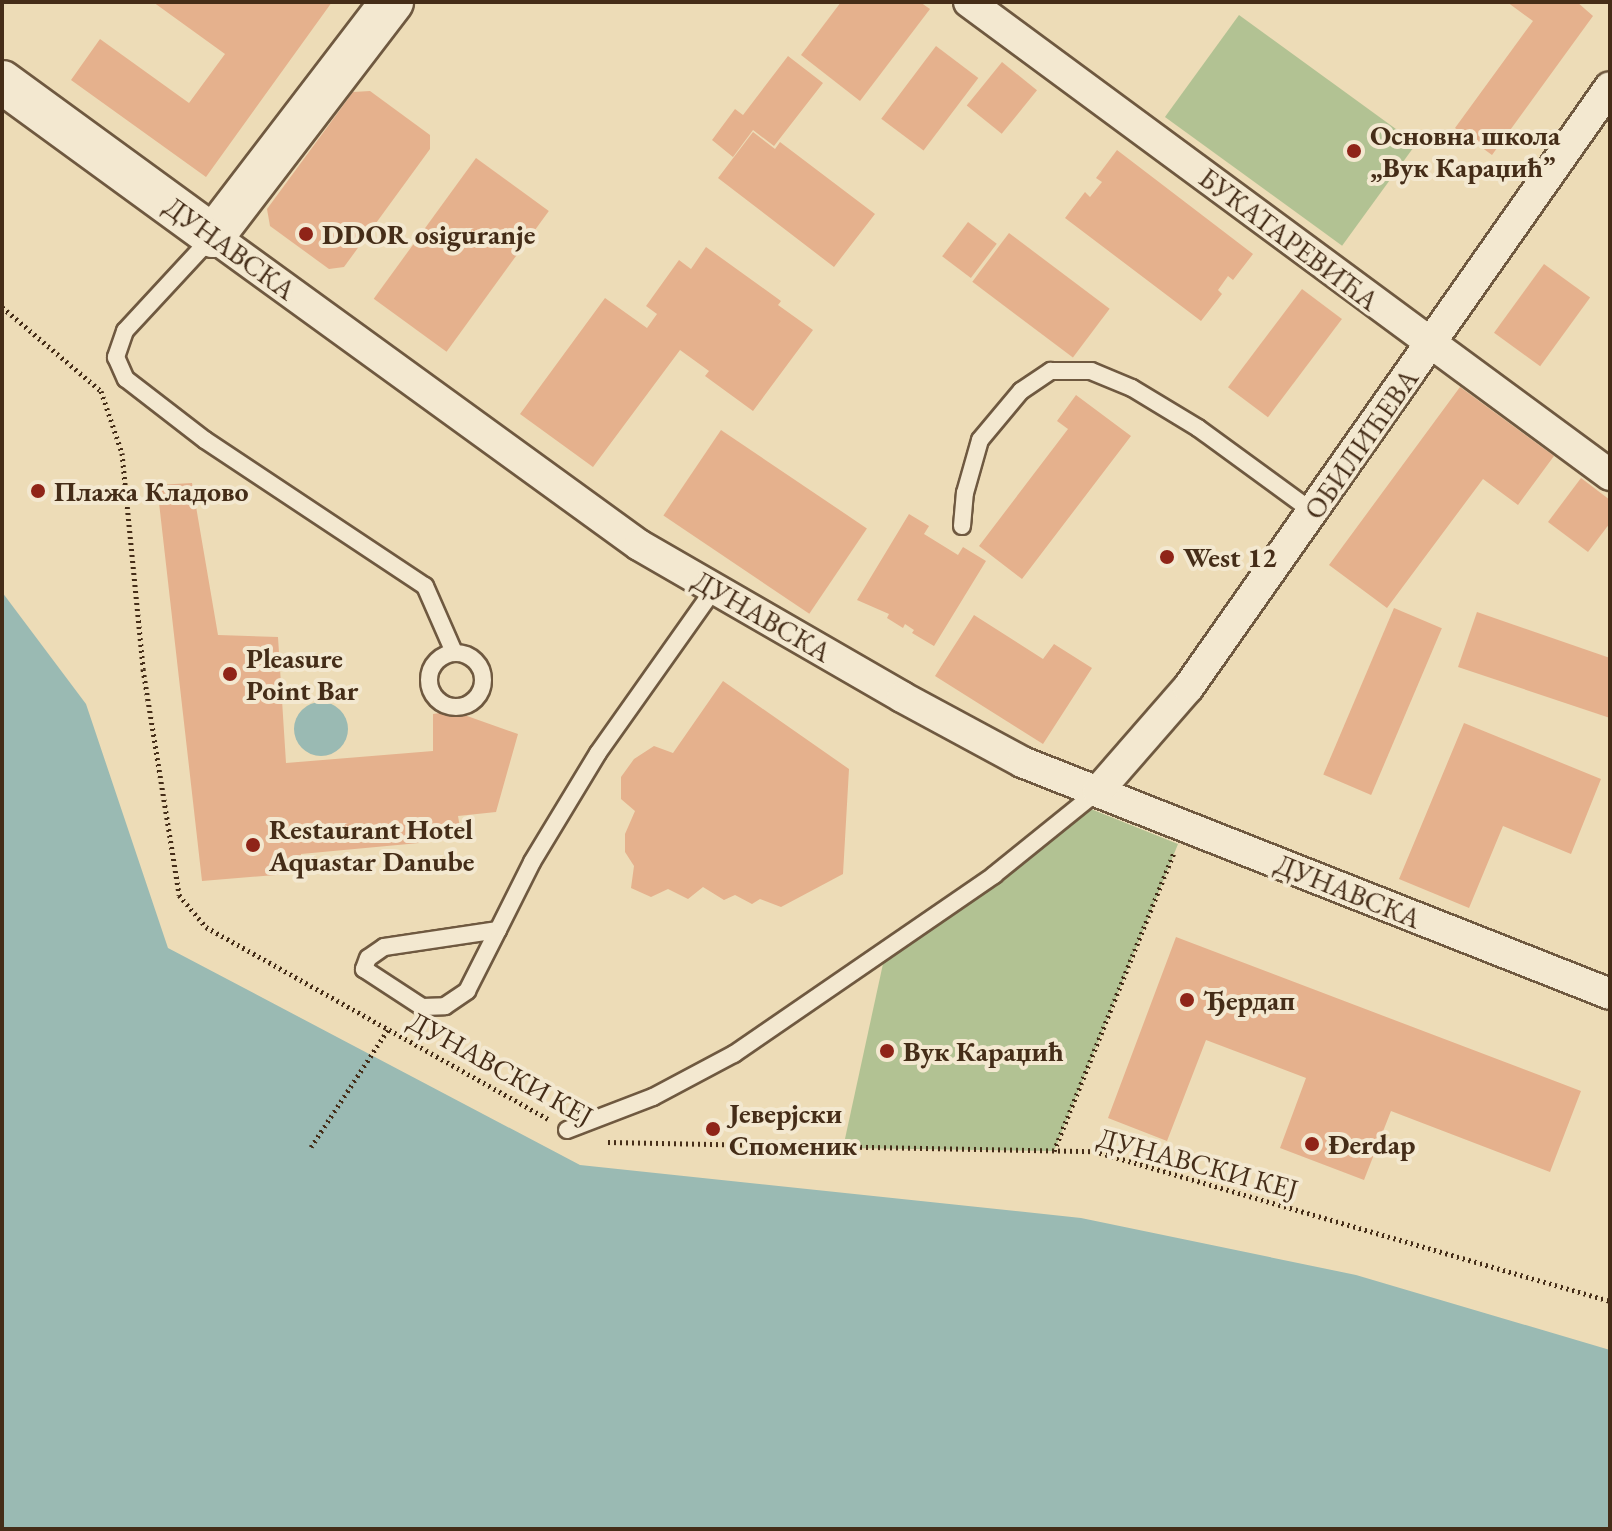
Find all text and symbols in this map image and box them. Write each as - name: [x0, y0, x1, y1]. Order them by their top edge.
- place label: Основна школа „Вук Караџић”: [1370, 118, 1560, 184]
- marker: Основна школа „Вук Караџић”: [1345, 142, 1363, 160]
- street label: БУКАТАРЕВИЋА: [1193, 161, 1385, 317]
- street label: ДУНАВСКА: [158, 189, 302, 307]
- place label: DDOR osiguranje: [322, 217, 535, 251]
- marker: DDOR osiguranje: [297, 225, 315, 243]
- street label: ОБИЛИЋЕВА: [1297, 362, 1425, 526]
- place label: Плажа Кладово: [54, 474, 249, 508]
- marker: Плажа Кладово: [29, 482, 47, 500]
- place label: West 12: [1183, 540, 1277, 574]
- marker: West 12: [1158, 548, 1176, 566]
- street label: ДУНАВСКА: [687, 563, 837, 669]
- place label: Pleasure Point Bar: [246, 641, 358, 707]
- marker: Pleasure Point Bar: [221, 665, 239, 683]
- place label: Restaurant Hotel Aquastar Danube: [269, 812, 474, 878]
- marker: Restaurant Hotel Aquastar Danube: [244, 836, 262, 854]
- street label: ДУНАВСКА: [1270, 847, 1426, 935]
- place label: Ђердап: [1203, 983, 1295, 1017]
- marker: Ђердап: [1178, 991, 1196, 1009]
- street label: ДУНАВСКИ КЕЈ: [403, 1003, 599, 1133]
- place label: Вук Караџић: [903, 1034, 1064, 1068]
- marker: Вук Караџић: [878, 1042, 896, 1060]
- place label: Јеверјски Споменик: [729, 1096, 857, 1162]
- marker: Јеверјски Споменик: [704, 1120, 722, 1138]
- street label: ДУНАВСКИ КЕЈ: [1094, 1120, 1302, 1206]
- place label: Đerdap: [1328, 1127, 1416, 1161]
- marker: Đerdap: [1303, 1135, 1321, 1153]

